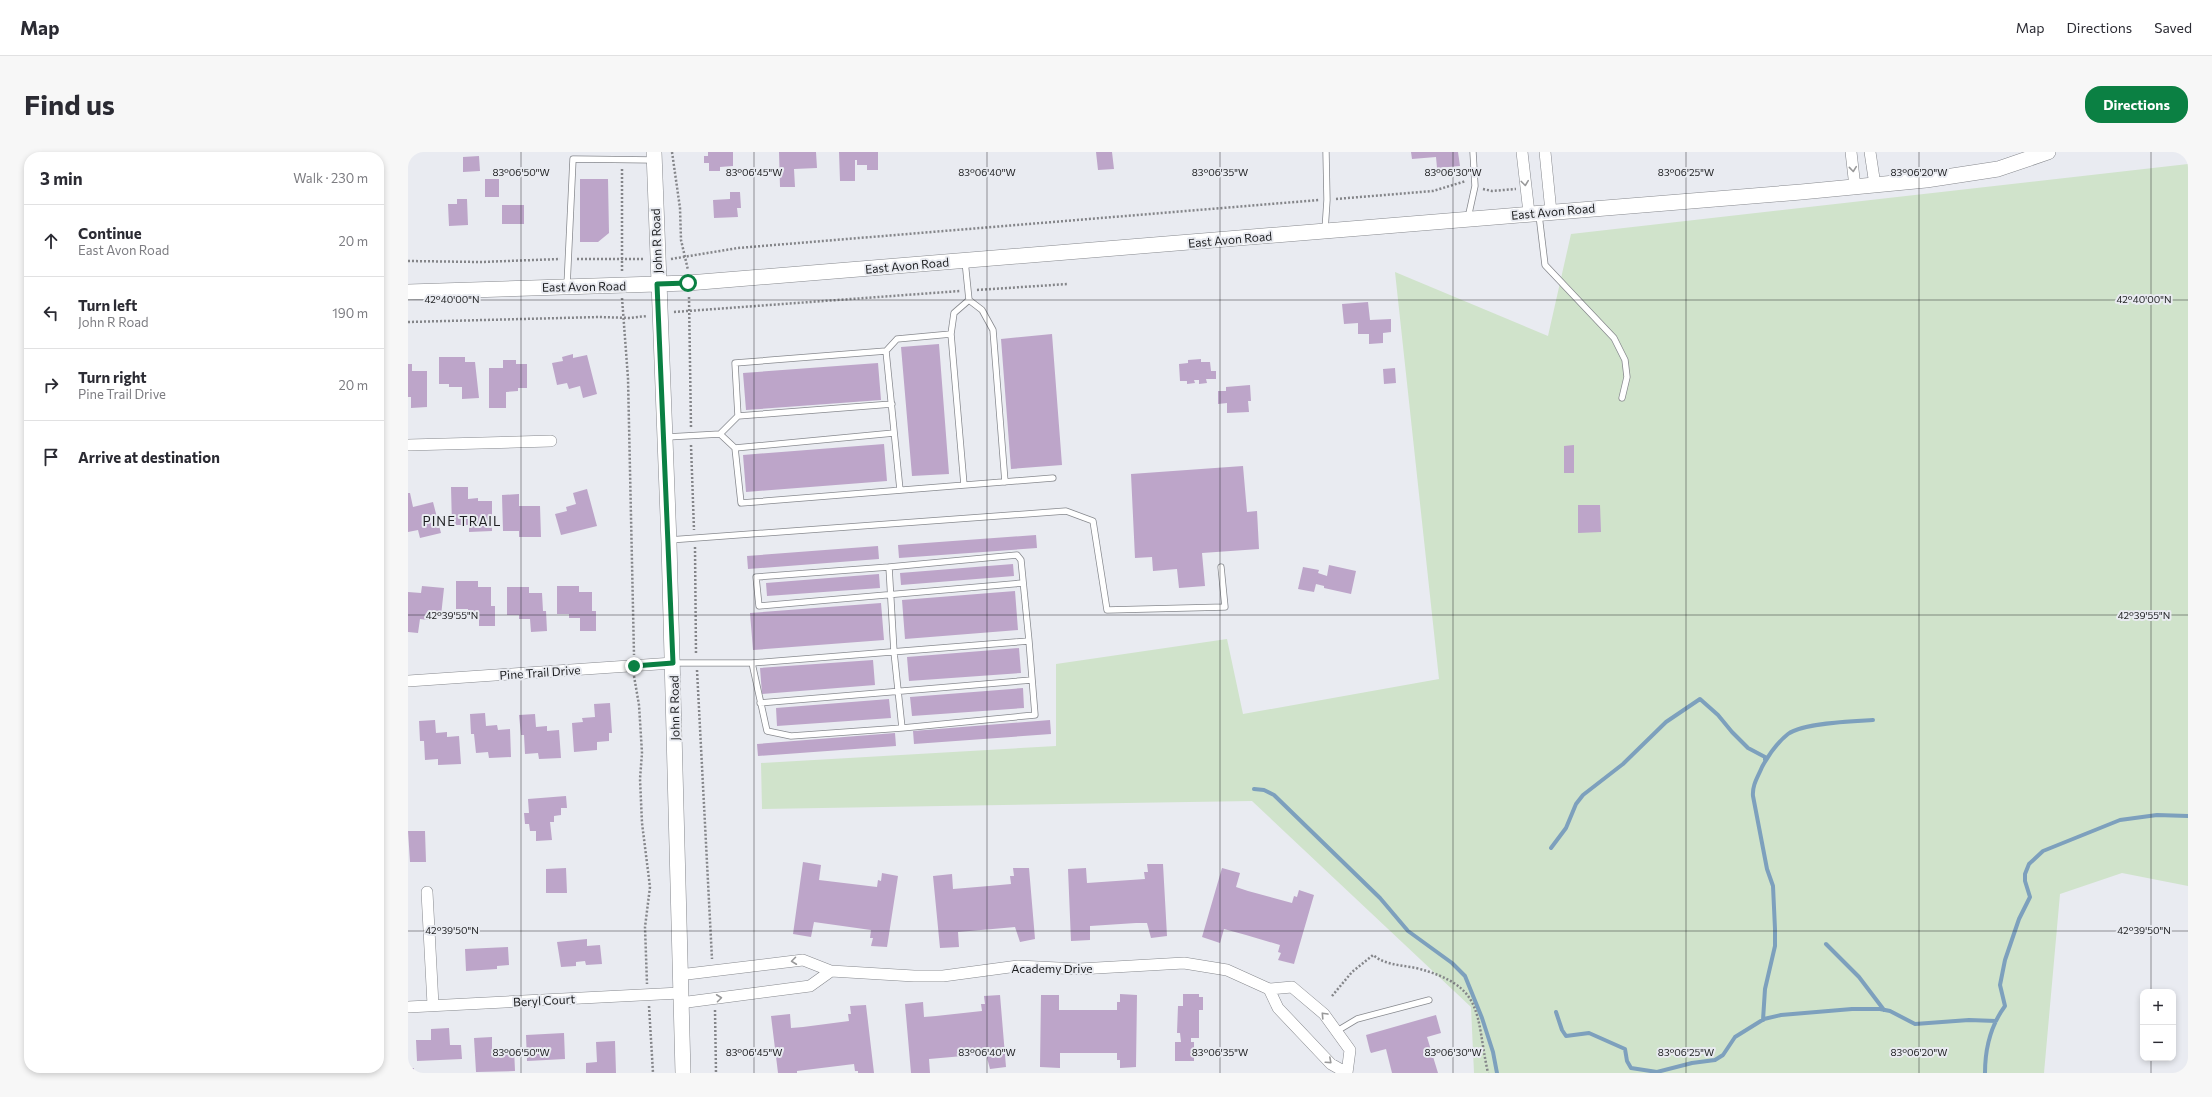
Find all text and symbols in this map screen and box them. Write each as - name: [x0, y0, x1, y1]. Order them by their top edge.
- text: Map: [20, 16, 59, 39]
- text: Map: [2016, 19, 2045, 36]
- text: Directions: [2067, 19, 2132, 36]
- text: Saved: [2154, 19, 2192, 36]
- button: Directions: [2085, 86, 2188, 123]
- text: Find us: [24, 87, 115, 121]
- text: 83°06'50"W: [492, 166, 550, 178]
- text: 83°06'45"W: [726, 166, 782, 178]
- text: 83°06'40"W: [958, 166, 1016, 178]
- text: 83°06'35"W: [1192, 166, 1248, 178]
- text: 83°06'30"W: [1424, 166, 1482, 178]
- text: 83°06'25"W: [1658, 166, 1714, 178]
- one-way arrow: [1848, 166, 1857, 172]
- text: 83°06'20"W: [1890, 166, 1948, 178]
- text: 3 min: [40, 168, 83, 189]
- text: Walk · 230 m: [293, 170, 368, 186]
- one-way arrow: [1521, 180, 1530, 186]
- street label: East Avon Road: [1510, 200, 1596, 222]
- street label: John R Road: [648, 208, 665, 274]
- text: Continue: [78, 224, 142, 242]
- street label: East Avon Road: [1187, 228, 1273, 250]
- icon: ahead: [40, 230, 62, 252]
- text: 20 m: [339, 233, 368, 249]
- text: East Avon Road: [78, 242, 169, 258]
- street label: East Avon Road: [864, 254, 950, 276]
- route start: [679, 274, 697, 292]
- street label: East Avon Road: [542, 278, 626, 294]
- text: 42°40'00"N: [424, 293, 480, 305]
- text: 42°40'00"N: [2116, 293, 2172, 305]
- text: Turn left: [78, 296, 137, 314]
- icon: left: [40, 302, 62, 324]
- text: 190 m: [332, 305, 368, 321]
- text: John R Road: [78, 314, 149, 330]
- text: Turn right: [78, 368, 147, 386]
- icon: right: [40, 374, 62, 396]
- text: 20 m: [339, 377, 368, 393]
- text: Pine Trail Drive: [78, 386, 166, 402]
- icon: arrive: [40, 446, 62, 468]
- text: Arrive at destination: [78, 448, 220, 466]
- district label: PINE TRAIL: [423, 513, 501, 529]
- text: 42°39'55"N: [426, 609, 478, 621]
- text: 42°39'55"N: [2118, 609, 2170, 621]
- route end: [625, 657, 643, 675]
- street label: Pine Trail Drive: [499, 662, 581, 682]
- street label: John R Road: [666, 675, 683, 741]
- text: 42°39'50"N: [425, 924, 479, 936]
- text: 42°39'50"N: [2117, 924, 2171, 936]
- one-way arrow: [791, 956, 797, 965]
- street label: Academy Drive: [1011, 961, 1093, 975]
- map controls: [2140, 989, 2176, 1061]
- button: +: [2140, 989, 2176, 1025]
- street label: Beryl Court: [513, 991, 576, 1009]
- one-way arrow: [716, 994, 722, 1003]
- one-way arrow: [1321, 1012, 1328, 1020]
- button: −: [2140, 1025, 2176, 1061]
- text: 83°06'50"W: [492, 1046, 550, 1058]
- text: 83°06'45"W: [726, 1046, 782, 1058]
- text: 83°06'40"W: [958, 1046, 1016, 1058]
- text: 83°06'35"W: [1192, 1046, 1248, 1058]
- text: 83°06'30"W: [1424, 1046, 1482, 1058]
- text: 83°06'25"W: [1658, 1046, 1714, 1058]
- text: 83°06'20"W: [1890, 1046, 1948, 1058]
- one-way arrow: [1324, 1056, 1332, 1064]

